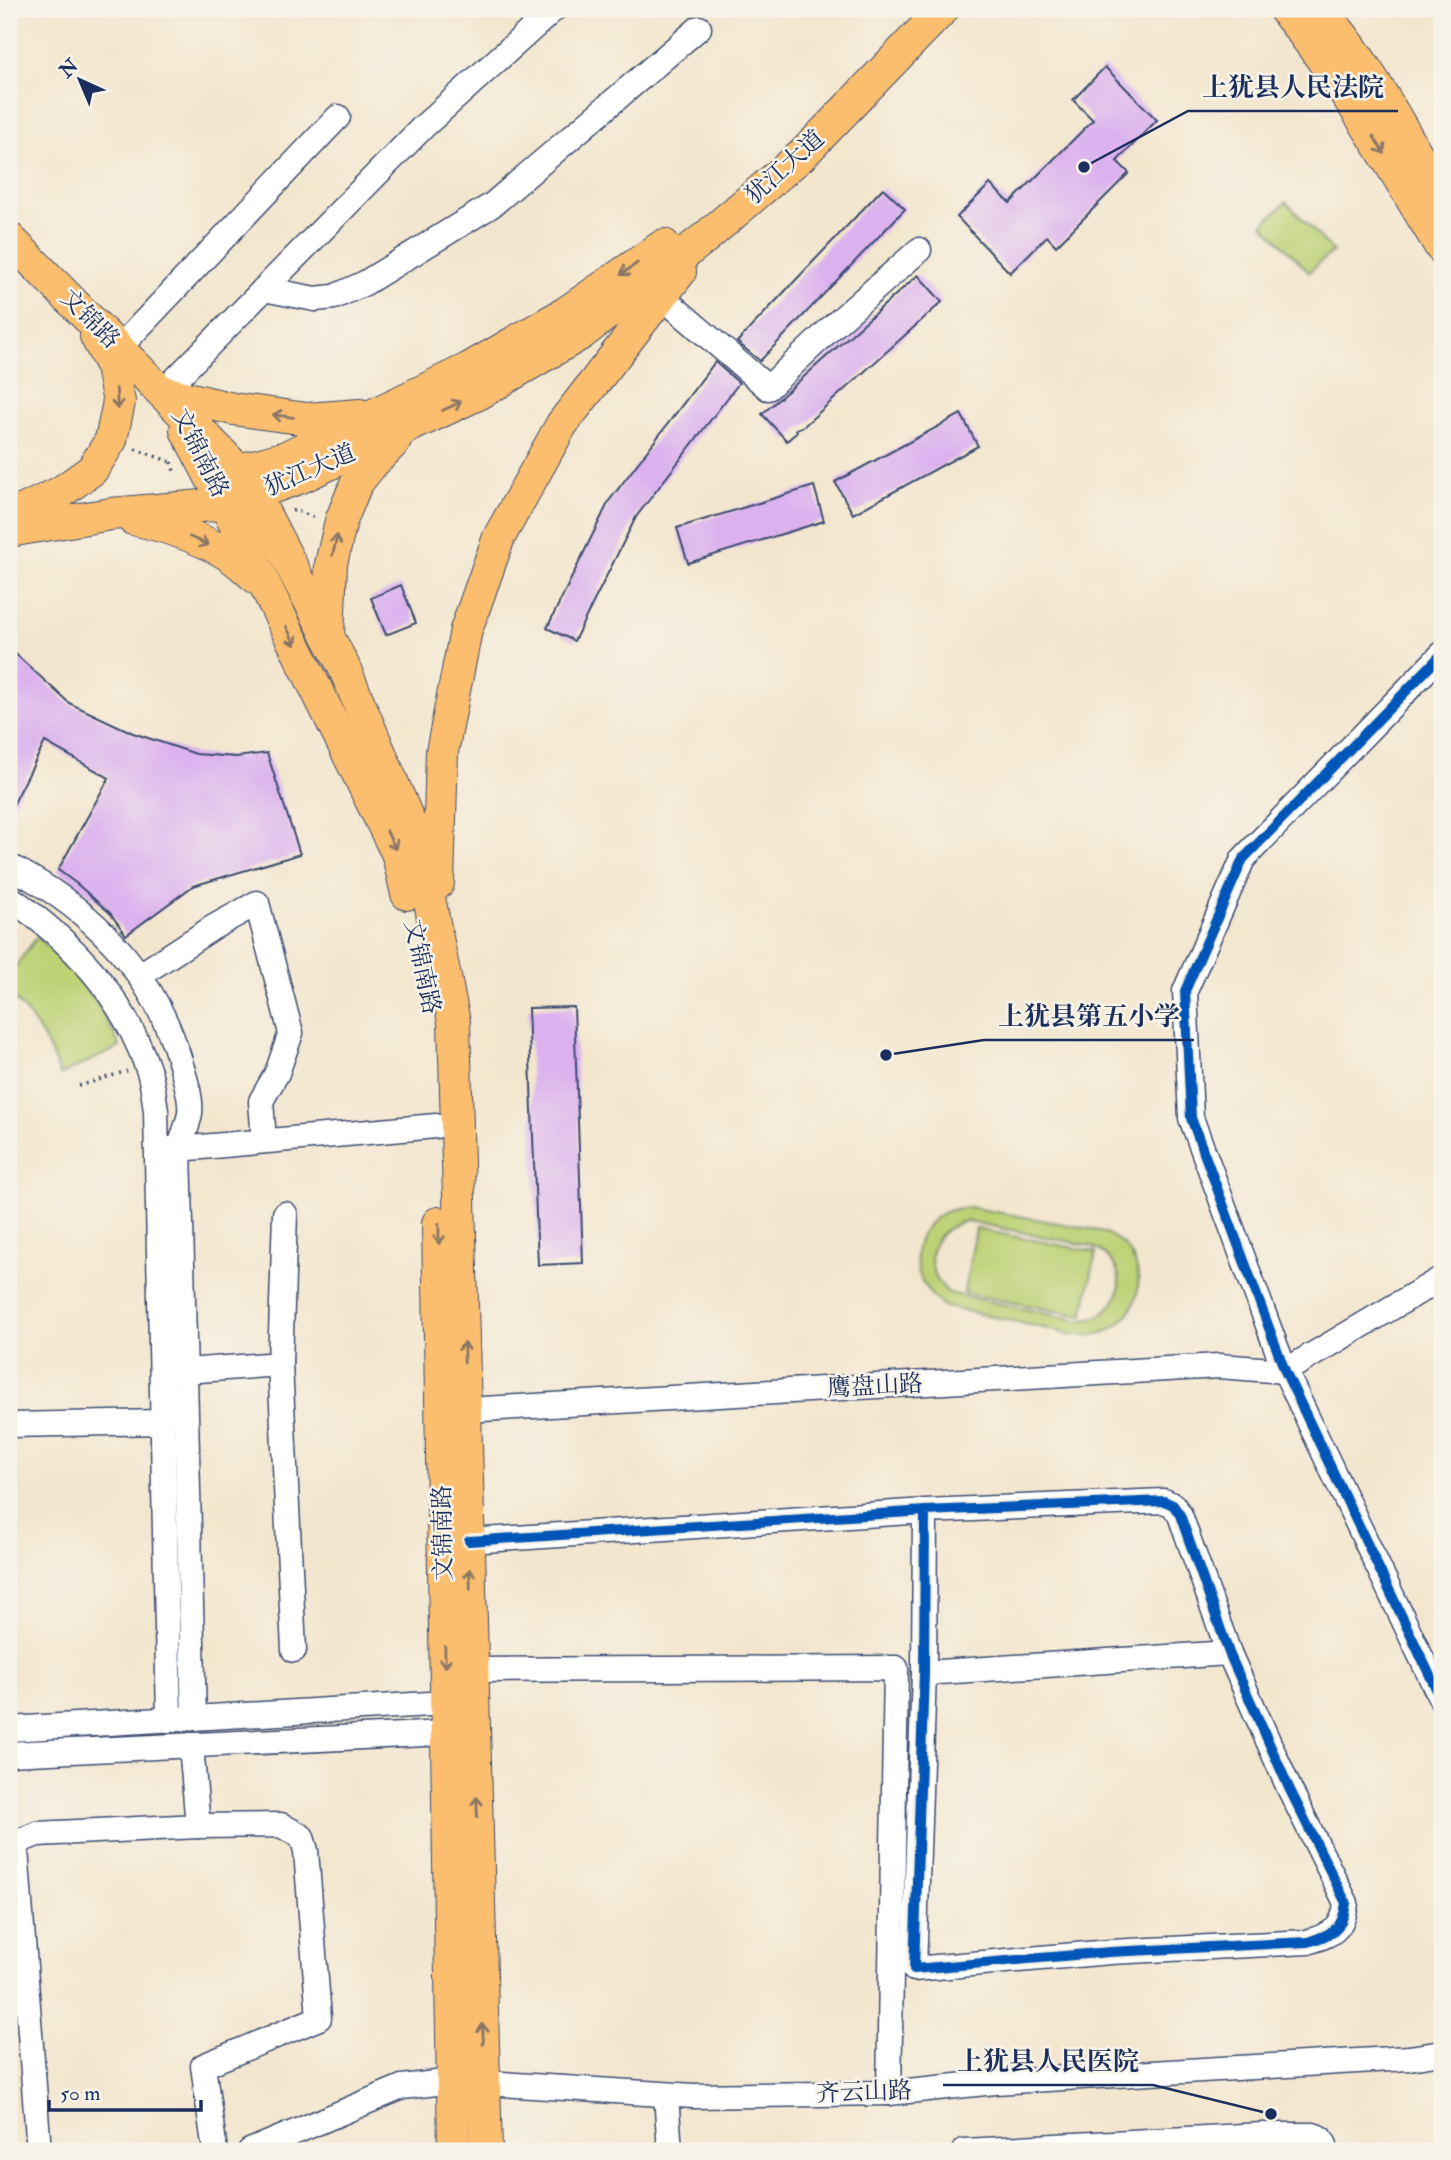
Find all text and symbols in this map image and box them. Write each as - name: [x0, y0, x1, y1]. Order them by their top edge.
- north arrow: [46, 46, 116, 116]
- text: N: [54, 53, 84, 84]
- callout: 上犹县人民法院: [1188, 64, 1398, 111]
- text: 上犹县人民法院: [1202, 72, 1384, 104]
- street label: 犹江大道: [739, 123, 831, 211]
- one-way arrow: [1372, 135, 1386, 155]
- one-way arrow: [620, 262, 639, 276]
- street label: 文锦路: [54, 283, 126, 355]
- one-way arrow: [110, 387, 123, 410]
- one-way arrow: [441, 399, 462, 412]
- street label: 文锦南路: [164, 403, 236, 503]
- one-way arrow: [273, 409, 295, 422]
- street label: 犹江大道: [260, 437, 360, 503]
- one-way arrow: [329, 534, 343, 557]
- one-way arrow: [188, 535, 210, 548]
- one-way arrow: [284, 625, 298, 646]
- one-way arrow: [385, 829, 399, 850]
- street label: 文锦南路: [397, 917, 447, 1017]
- callout: 上犹县第五小学: [984, 993, 1194, 1040]
- text: 上犹县第五小学: [998, 1001, 1180, 1033]
- one-way arrow: [432, 1222, 445, 1245]
- one-way arrow: [457, 1341, 470, 1364]
- street label: 鹰盘山路: [826, 1368, 924, 1404]
- street label: 文锦南路: [427, 1485, 459, 1581]
- one-way arrow: [463, 1568, 476, 1591]
- one-way arrow: [438, 1645, 452, 1668]
- one-way arrow: [470, 1795, 483, 1818]
- one-way arrow: [476, 2023, 490, 2046]
- callout: 上犹县人民医院: [943, 2038, 1153, 2085]
- text: 上犹县人民医院: [957, 2046, 1139, 2078]
- scale bar: [49, 2069, 201, 2113]
- street label: 齐云山路: [815, 2075, 913, 2109]
- text: 50 m: [60, 2080, 101, 2107]

